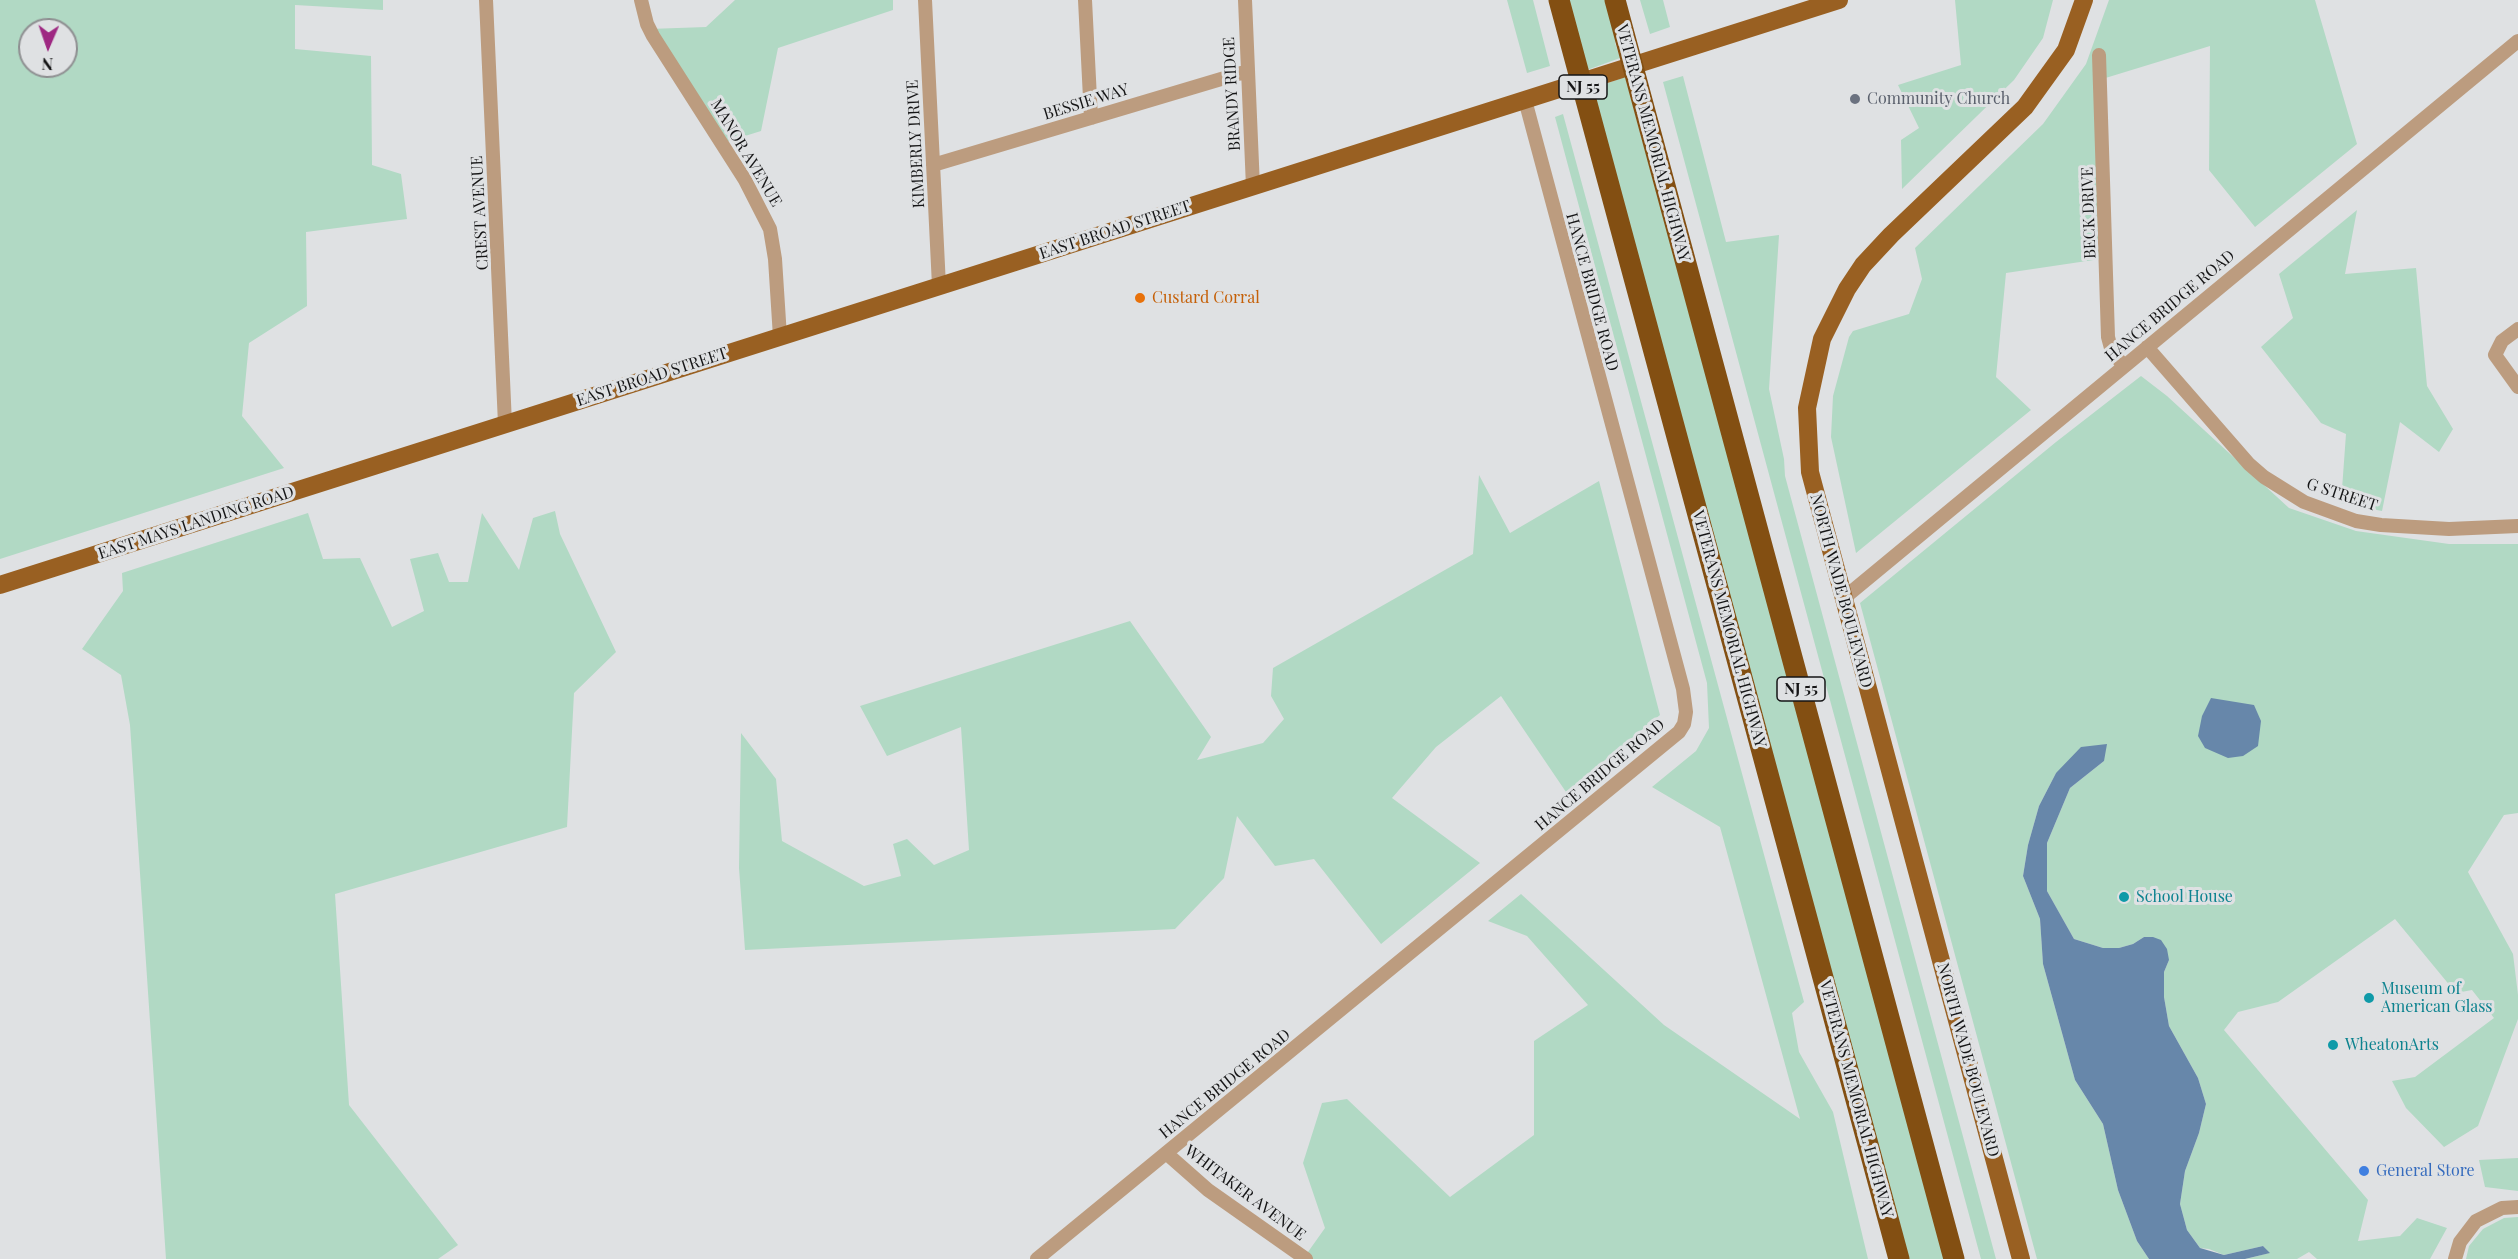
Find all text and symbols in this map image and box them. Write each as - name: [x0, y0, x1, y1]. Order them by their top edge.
- north arrow: [18, 18, 78, 78]
- street label: VETERANS MEMORIAL HIGHWAY: [1612, 22, 1694, 264]
- street label: BRANDY RIDGE: [1219, 36, 1245, 152]
- text: N: [41, 54, 54, 75]
- road number: NJ 55: [1559, 75, 1607, 99]
- street label: KIMBERLY DRIVE: [903, 79, 929, 209]
- street label: BESSIE WAY: [1041, 80, 1131, 124]
- place label: Community Church: [1867, 89, 2010, 109]
- marker: Community Church: [1848, 92, 1862, 106]
- street label: MANOR AVENUE: [706, 96, 786, 210]
- street label: CREST AVENUE: [467, 155, 493, 271]
- street label: BECK DRIVE: [2078, 167, 2100, 259]
- street label: EAST BROAD STREET: [1037, 196, 1193, 264]
- street label: HANCE BRIDGE ROAD: [1562, 211, 1622, 373]
- street label: HANCE BRIDGE ROAD: [2101, 246, 2239, 366]
- place label: Custard Corral: [1152, 288, 1260, 308]
- marker: Custard Corral: [1133, 291, 1147, 305]
- street label: EAST BROAD STREET: [574, 343, 730, 411]
- street label: G STREET: [2304, 474, 2380, 516]
- street label: EAST MAYS LANDING ROAD: [96, 482, 296, 564]
- street label: NORTH WADE BOULEVARD: [1806, 492, 1876, 690]
- street label: VETERANS MEMORIAL HIGHWAY: [1688, 508, 1770, 750]
- road number: NJ 55: [1777, 677, 1825, 701]
- street label: HANCE BRIDGE ROAD: [1531, 715, 1669, 835]
- place label: School House: [2136, 887, 2233, 907]
- marker: School House: [2117, 890, 2131, 904]
- street label: NORTH WADE BOULEVARD: [1933, 961, 2003, 1159]
- street label: VETERANS MEMORIAL HIGHWAY: [1815, 978, 1897, 1220]
- place label: Museum of American Glass: [2381, 979, 2492, 1017]
- marker: Museum of American Glass: [2362, 991, 2376, 1005]
- street label: HANCE BRIDGE ROAD: [1156, 1025, 1294, 1143]
- place label: WheatonArts: [2345, 1035, 2439, 1055]
- marker: WheatonArts: [2326, 1038, 2340, 1052]
- street label: WHITAKER AVENUE: [1181, 1141, 1309, 1245]
- place label: General Store: [2376, 1161, 2475, 1181]
- marker: General Store: [2357, 1164, 2371, 1178]

